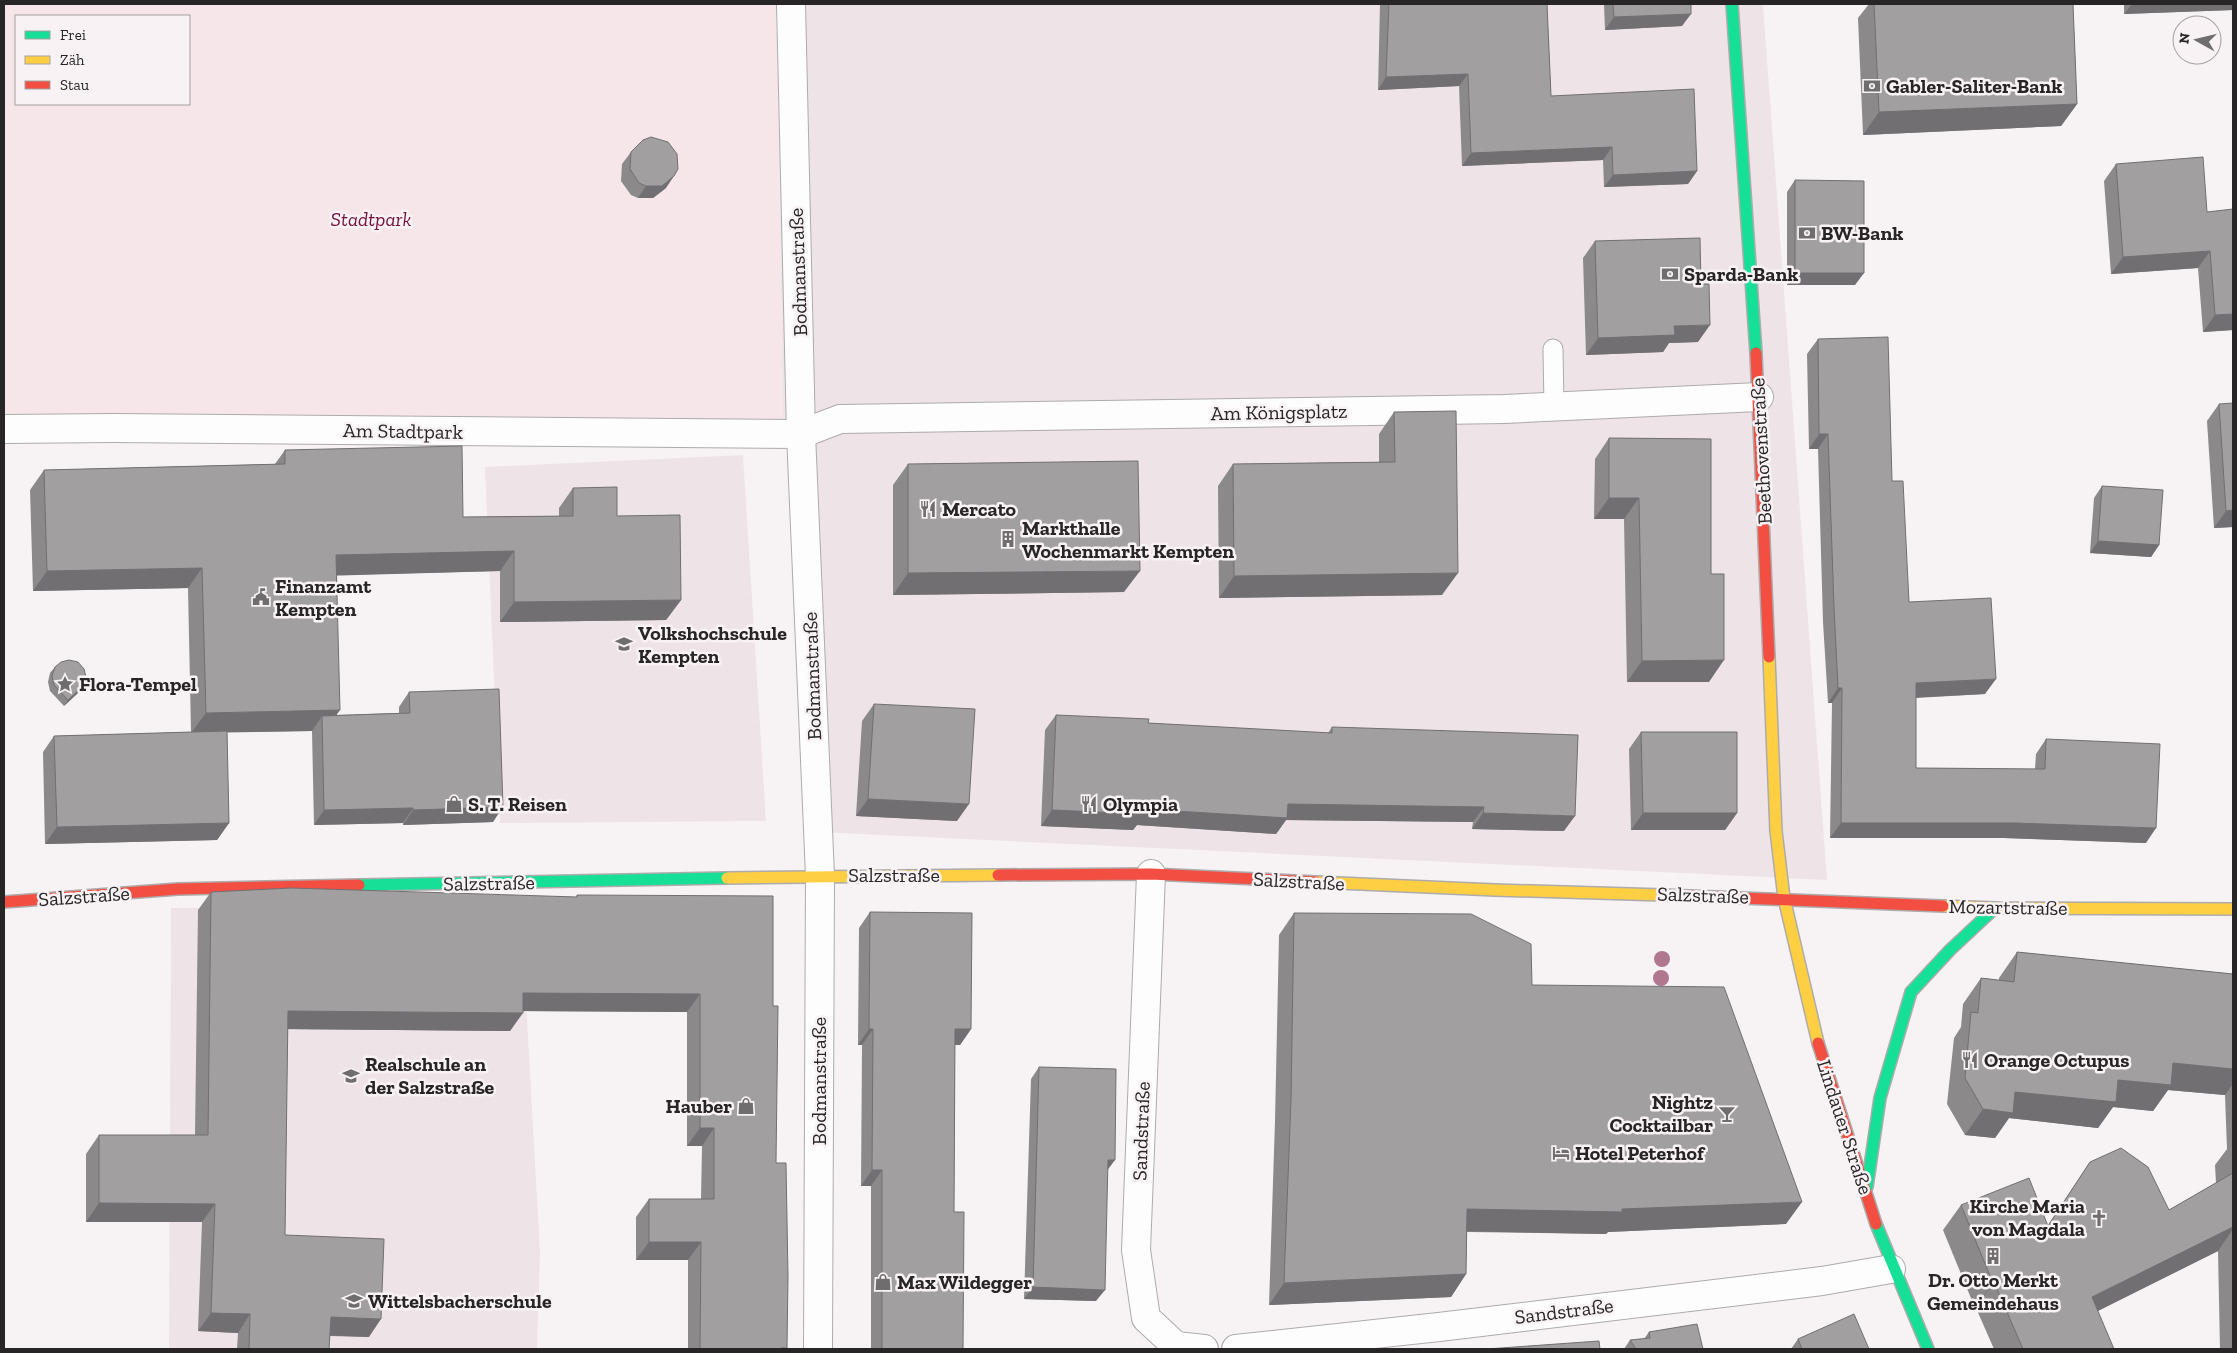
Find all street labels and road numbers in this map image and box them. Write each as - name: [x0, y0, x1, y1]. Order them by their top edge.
- street label: Bodmanstraße: [784, 207, 812, 337]
- street label: Beethovenstraße: [1745, 377, 1777, 525]
- street label: Am Königsplatz: [1210, 399, 1348, 425]
- street label: Am Stadtpark: [343, 418, 464, 444]
- street label: Bodmanstraße: [798, 611, 826, 741]
- street label: Salzstraße: [848, 863, 940, 887]
- street label: Salzstraße: [1253, 867, 1345, 895]
- street label: Salzstraße: [443, 870, 535, 896]
- street label: Salzstraße: [37, 881, 131, 911]
- street label: Salzstraße: [1657, 881, 1749, 909]
- street label: Mozartstraße: [1948, 894, 2068, 920]
- street label: Bodmanstraße: [807, 1017, 831, 1145]
- street label: Lindauer Straße: [1812, 1057, 1878, 1197]
- street label: Sandstraße: [1127, 1081, 1155, 1181]
- street label: Sandstraße: [1513, 1293, 1615, 1329]

